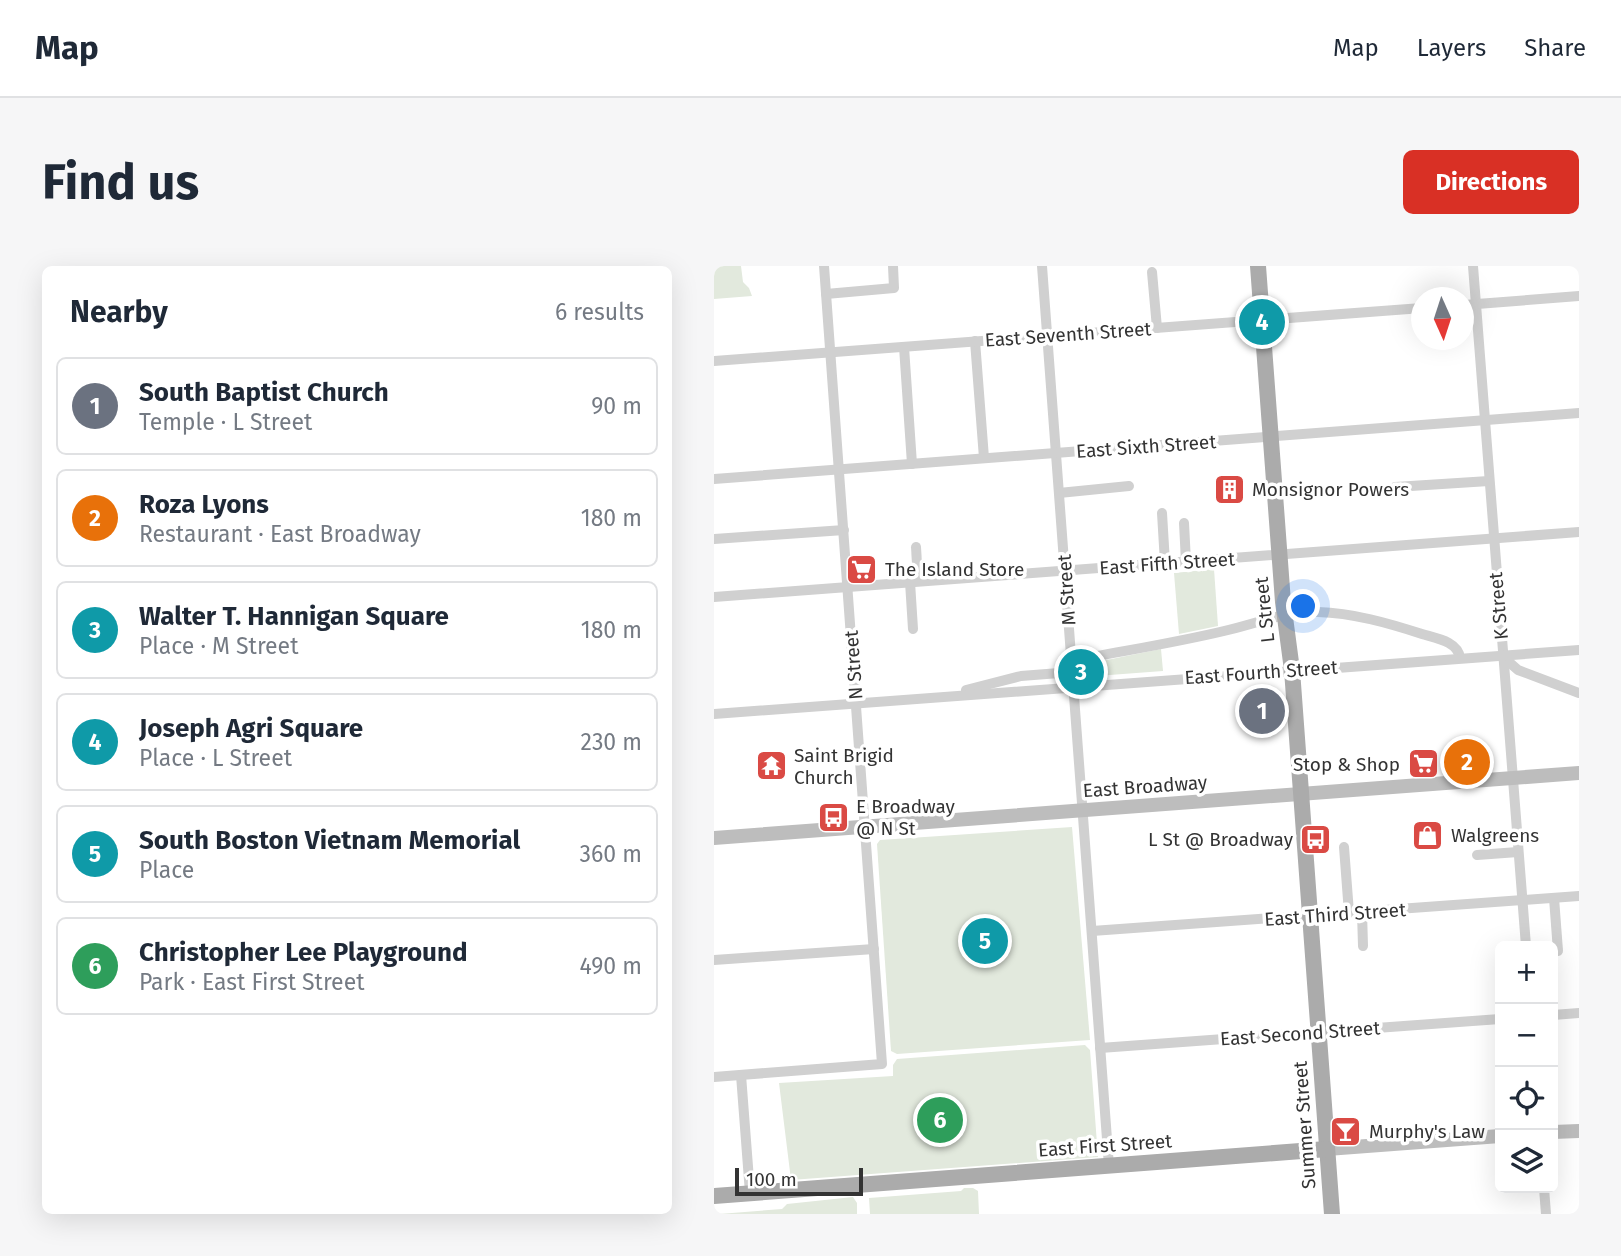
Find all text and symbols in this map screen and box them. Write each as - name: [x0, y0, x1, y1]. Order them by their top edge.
- text: Map: [35, 28, 99, 68]
- text: Map: [1333, 34, 1379, 62]
- text: Layers: [1417, 34, 1486, 62]
- text: Share: [1524, 34, 1586, 62]
- button: Directions: [1403, 150, 1579, 214]
- text: Find us: [42, 153, 199, 212]
- north arrow: [1411, 287, 1474, 350]
- text: Nearby: [70, 294, 168, 330]
- pin: 4: [1239, 296, 1285, 348]
- text: 6 results: [555, 298, 644, 326]
- street label: East Seventh Street: [984, 317, 1152, 352]
- text: South Baptist Church: [139, 377, 389, 408]
- text: 1: [90, 392, 100, 420]
- text: 90 m: [591, 392, 642, 420]
- text: Temple · L Street: [139, 408, 312, 436]
- street label: East Sixth Street: [1075, 430, 1217, 463]
- building icon: Monsignor Powers: [1212, 472, 1246, 506]
- place label: Monsignor Powers: [1252, 478, 1409, 501]
- text: Roza Lyons: [139, 489, 269, 520]
- text: 2: [89, 504, 101, 532]
- text: 180 m: [581, 504, 642, 532]
- text: Restaurant · East Broadway: [139, 520, 421, 548]
- street label: East Fifth Street: [1098, 547, 1236, 580]
- supermarket icon: The Island Store: [845, 552, 879, 586]
- street label: M Street: [1053, 553, 1080, 626]
- place label: The Island Store: [885, 558, 1024, 581]
- street label: K Street: [1484, 571, 1513, 641]
- street label: L Street: [1250, 576, 1279, 644]
- your location: [1286, 589, 1320, 623]
- text: Walter T. Hannigan Square: [139, 601, 449, 632]
- text: 3: [89, 616, 101, 644]
- text: 180 m: [581, 616, 642, 644]
- street label: N Street: [840, 629, 867, 700]
- text: Place · M Street: [139, 632, 298, 660]
- pin: 3: [1058, 646, 1104, 698]
- street label: East Fourth Street: [1184, 656, 1339, 689]
- pin: 1: [1239, 685, 1285, 737]
- text: Joseph Agri Square: [139, 713, 363, 744]
- text: 4: [89, 728, 102, 756]
- text: 230 m: [581, 728, 642, 756]
- pin: 2: [1444, 736, 1490, 788]
- text: Place · L Street: [139, 744, 292, 772]
- place label: Saint Brigid Church: [794, 744, 894, 789]
- supermarket icon: Stop & Shop: [1406, 747, 1440, 781]
- temple icon: Saint Brigid Church: [754, 749, 788, 783]
- place label: Stop & Shop: [1293, 753, 1400, 776]
- street label: East Broadway: [1082, 771, 1209, 802]
- place label: E Broadway @ N St: [856, 795, 956, 840]
- bus stop icon: E Broadway @ N St: [816, 800, 850, 834]
- shop icon: Walgreens: [1411, 818, 1445, 852]
- bus stop icon: L St @ Broadway: [1299, 822, 1333, 856]
- place label: Walgreens: [1451, 824, 1539, 847]
- text: South Boston Vietnam Memorial: [139, 825, 520, 856]
- place label: L St @ Broadway: [1148, 828, 1294, 851]
- text: 5: [89, 840, 101, 868]
- text: 360 m: [580, 840, 642, 868]
- text: Place: [139, 856, 194, 884]
- street label: East Third Street: [1263, 898, 1407, 931]
- pin: 5: [962, 915, 1008, 967]
- text: Christopher Lee Playground: [139, 937, 468, 968]
- map controls: [1495, 941, 1558, 1193]
- button: +: [1495, 941, 1558, 1004]
- text: 6: [89, 952, 101, 980]
- text: 490 m: [580, 952, 642, 980]
- text: Park · East First Street: [139, 968, 364, 996]
- button: −: [1495, 1004, 1558, 1067]
- street label: East Second Street: [1219, 1016, 1381, 1051]
- street label: Summer Street: [1289, 1060, 1320, 1190]
- button: locate: [1495, 1067, 1558, 1130]
- pin: 6: [917, 1094, 963, 1146]
- bar icon: Murphy's Law: [1329, 1114, 1363, 1148]
- place label: Murphy's Law: [1369, 1120, 1485, 1143]
- street label: East First Street: [1037, 1129, 1173, 1162]
- button: layers: [1495, 1130, 1558, 1193]
- scale bar: [735, 1165, 863, 1197]
- text: 100 m: [746, 1168, 797, 1191]

